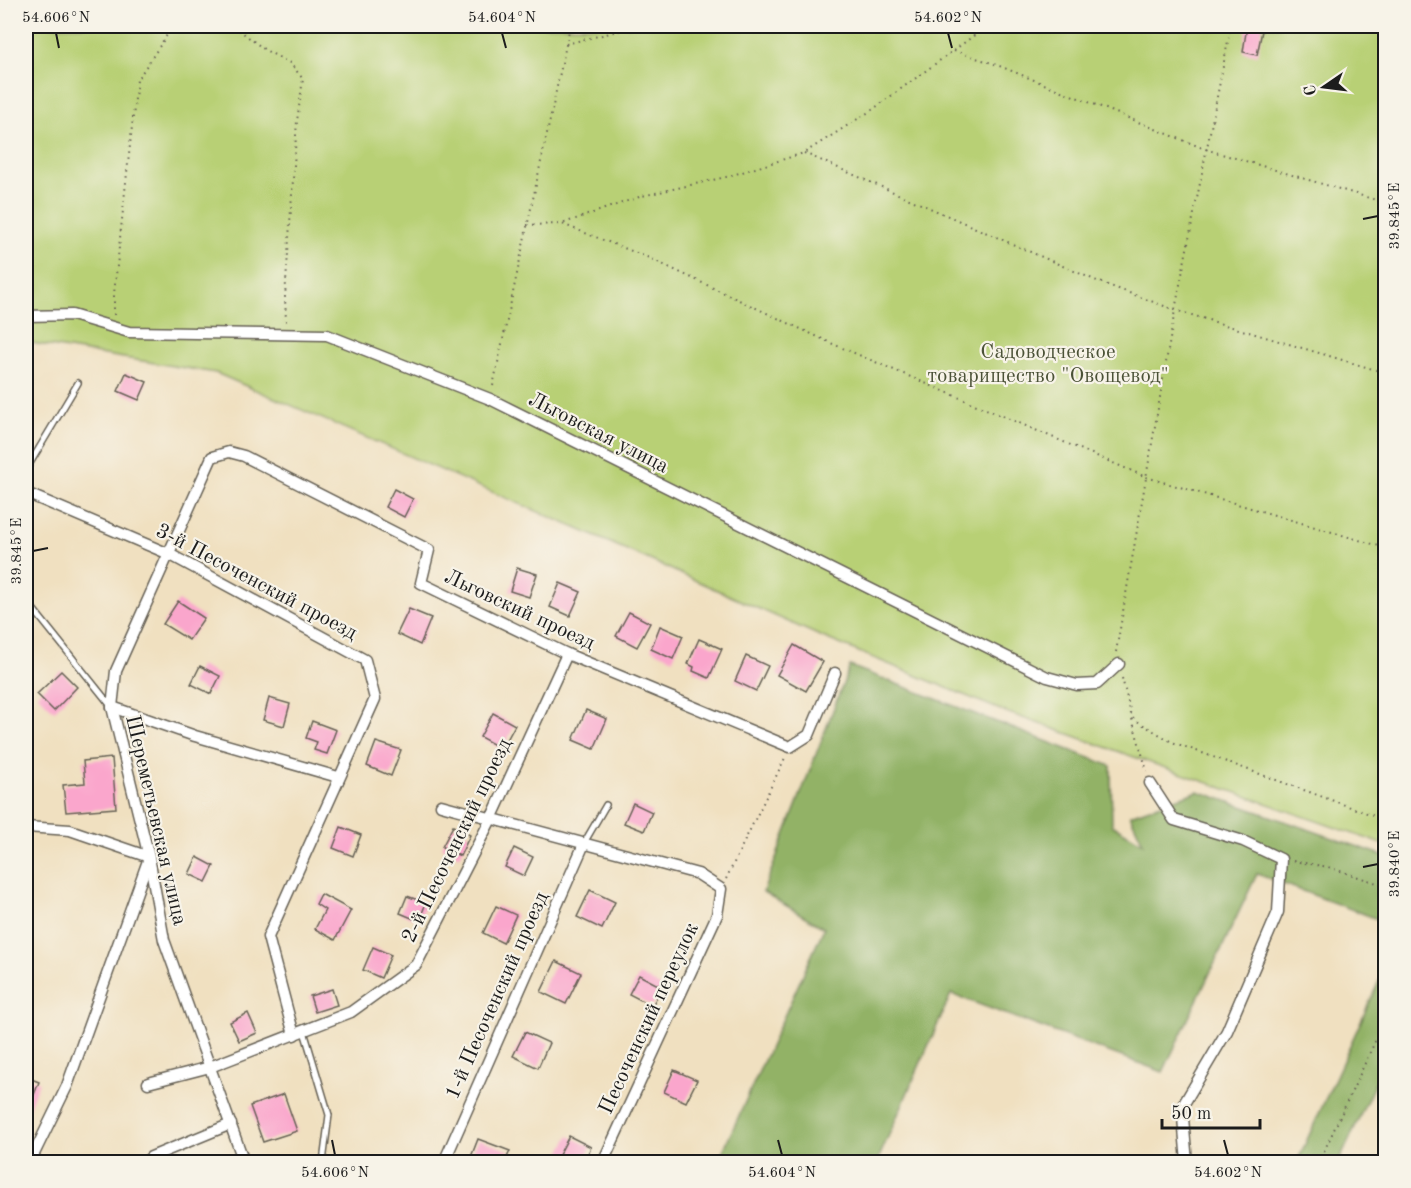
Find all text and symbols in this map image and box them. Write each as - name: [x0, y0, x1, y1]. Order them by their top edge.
- text: 54.606°N: [22, 11, 90, 26]
- text: 54.604°N: [468, 11, 536, 26]
- text: 54.602°N: [914, 11, 982, 26]
- north arrow: [1294, 57, 1354, 117]
- text: С: [1302, 83, 1320, 97]
- text: 39.845°E: [1388, 183, 1403, 249]
- park label: Садоводческое товарищество "Овощевод": [927, 342, 1169, 387]
- street label: Льговская улица: [525, 389, 672, 478]
- text: 39.845°E: [10, 518, 25, 584]
- street label: 3-й Песоченский проезд: [152, 520, 361, 645]
- street label: Льговский проезд: [441, 566, 599, 655]
- street label: Шереметьевская улица: [121, 713, 190, 928]
- street label: 2-й Песоченский проезд: [399, 734, 516, 946]
- text: 39.840°E: [1388, 831, 1403, 897]
- street label: 1-й Песоченский проезд: [442, 888, 553, 1102]
- street label: Песоченский переулок: [596, 919, 703, 1118]
- scale bar: [1162, 1092, 1260, 1130]
- text: 50 m: [1171, 1105, 1211, 1123]
- text: 54.606°N: [301, 1166, 369, 1181]
- text: 54.604°N: [748, 1166, 816, 1181]
- text: 54.602°N: [1194, 1166, 1262, 1181]

